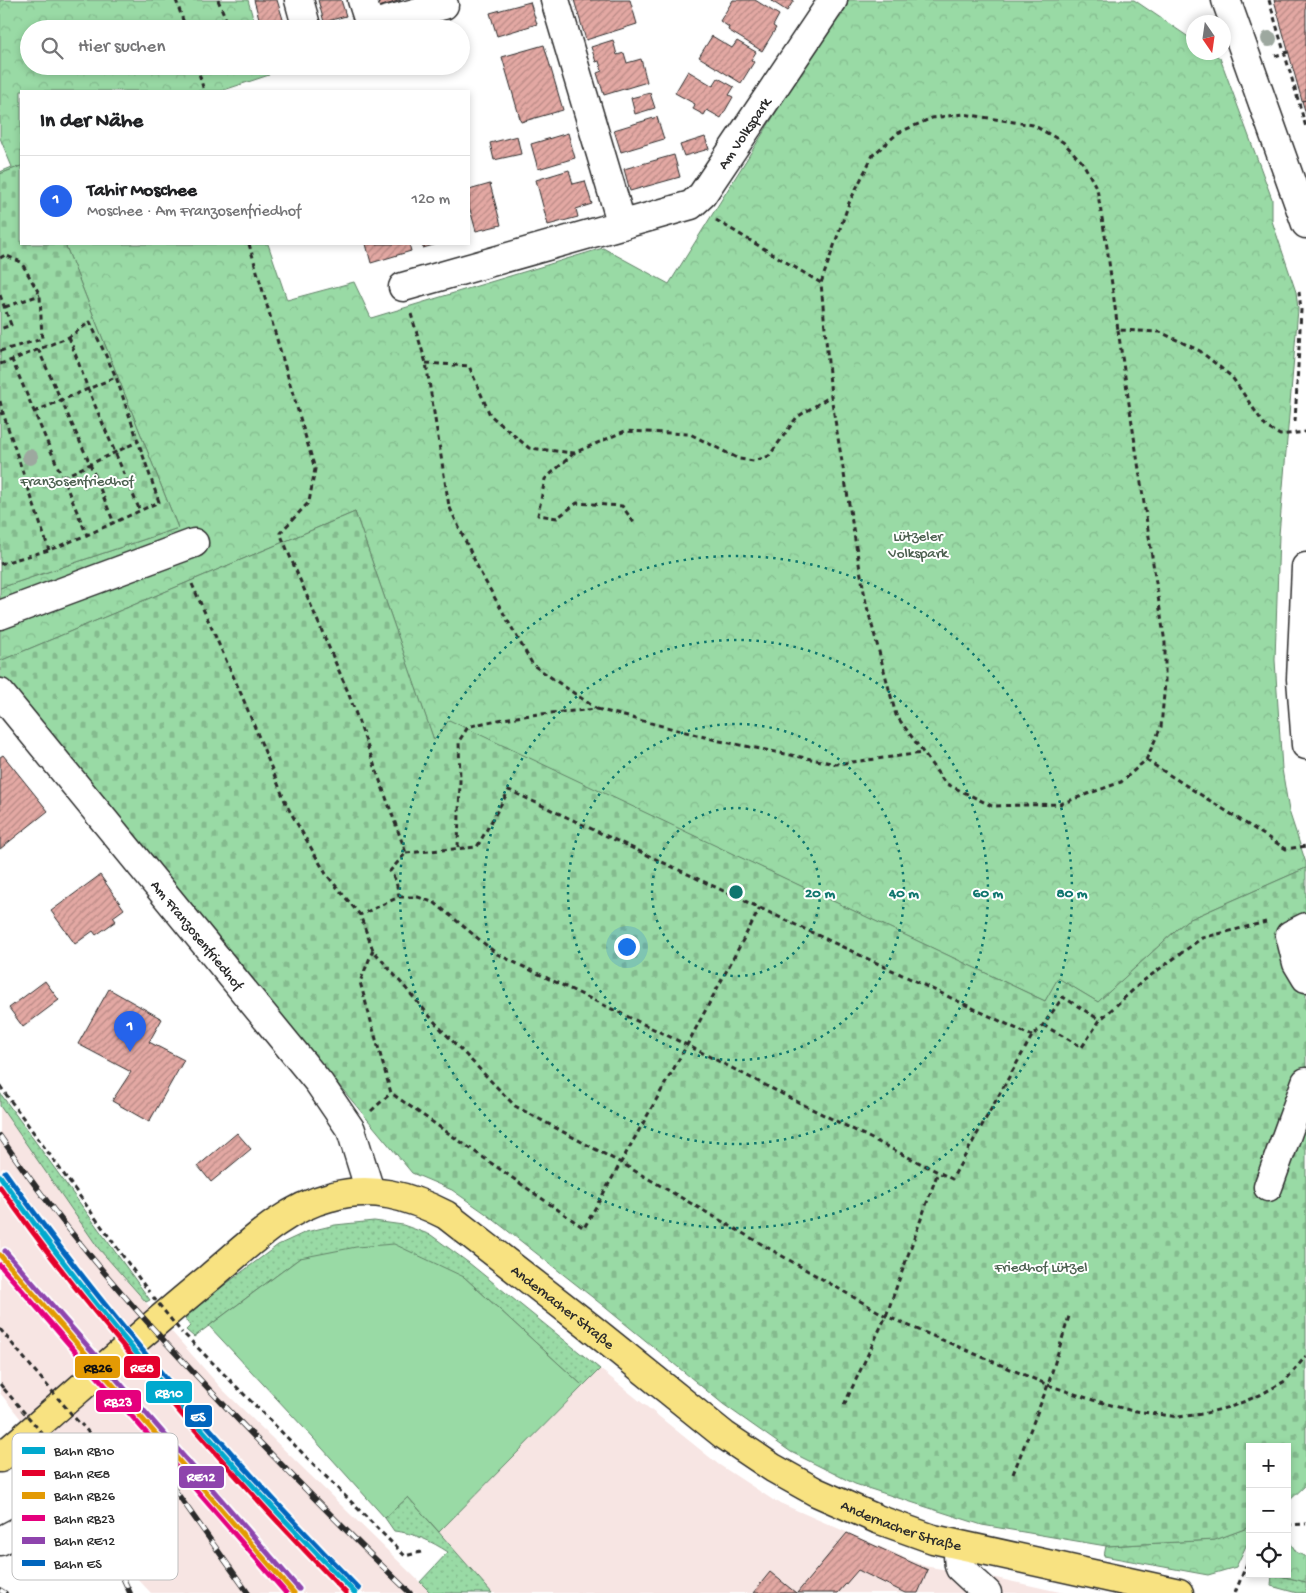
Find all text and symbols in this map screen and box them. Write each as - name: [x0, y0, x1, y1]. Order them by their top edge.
- north arrow: [1186, 15, 1231, 60]
- search box: [20, 20, 470, 75]
- icon: search: [38, 34, 66, 62]
- text: Hier suchen: [78, 36, 165, 59]
- street label: Am Volkspark: [715, 94, 777, 173]
- text: In der Nähe: [40, 110, 143, 135]
- text: Tahir Moschee: [87, 180, 197, 203]
- text: 1: [53, 191, 59, 210]
- text: 120 m: [411, 191, 450, 210]
- text: Moschee · Am Franzosenfriedhof: [87, 203, 301, 222]
- park label: Franzosenfriedhof: [19, 473, 135, 491]
- park label: Lützeler Volkspark: [887, 528, 949, 563]
- street label: Am Franzosenfriedhof: [146, 877, 247, 995]
- centre of rings: [727, 883, 745, 901]
- text: 20 m: [805, 885, 835, 903]
- text: 40 m: [888, 885, 919, 903]
- text: 60 m: [973, 885, 1004, 903]
- text: 80 m: [1057, 885, 1088, 903]
- your location: [614, 934, 640, 960]
- pin: 1: [114, 1011, 146, 1052]
- park label: Friedhof Lützel: [993, 1259, 1088, 1277]
- street label: Andernacher Straße: [507, 1262, 618, 1354]
- line badge: RB26: [74, 1355, 121, 1379]
- line badge: RE8: [123, 1355, 161, 1379]
- text: RB26: [83, 1361, 113, 1378]
- text: RE8: [129, 1361, 154, 1378]
- line badge: RB10: [145, 1380, 193, 1404]
- text: RB10: [154, 1386, 183, 1403]
- line badge: RB23: [95, 1389, 142, 1413]
- text: RB23: [103, 1395, 132, 1412]
- line badge: ES: [184, 1404, 213, 1428]
- text: ES: [190, 1410, 206, 1427]
- legend: [12, 1433, 178, 1580]
- map controls: [1246, 1443, 1291, 1578]
- button: +: [1246, 1443, 1291, 1488]
- text: Bahn RB10: [53, 1444, 115, 1461]
- line badge: RE12: [178, 1465, 225, 1489]
- text: Bahn RE8: [53, 1467, 110, 1484]
- text: RE12: [186, 1470, 215, 1487]
- button: −: [1246, 1488, 1291, 1533]
- text: Bahn RB26: [53, 1489, 116, 1506]
- street label: Andernacher Straße: [838, 1497, 963, 1556]
- text: Bahn RB23: [53, 1512, 115, 1529]
- button: locate: [1246, 1533, 1291, 1578]
- text: Bahn RE12: [53, 1534, 115, 1551]
- text: Bahn ES: [53, 1557, 102, 1574]

